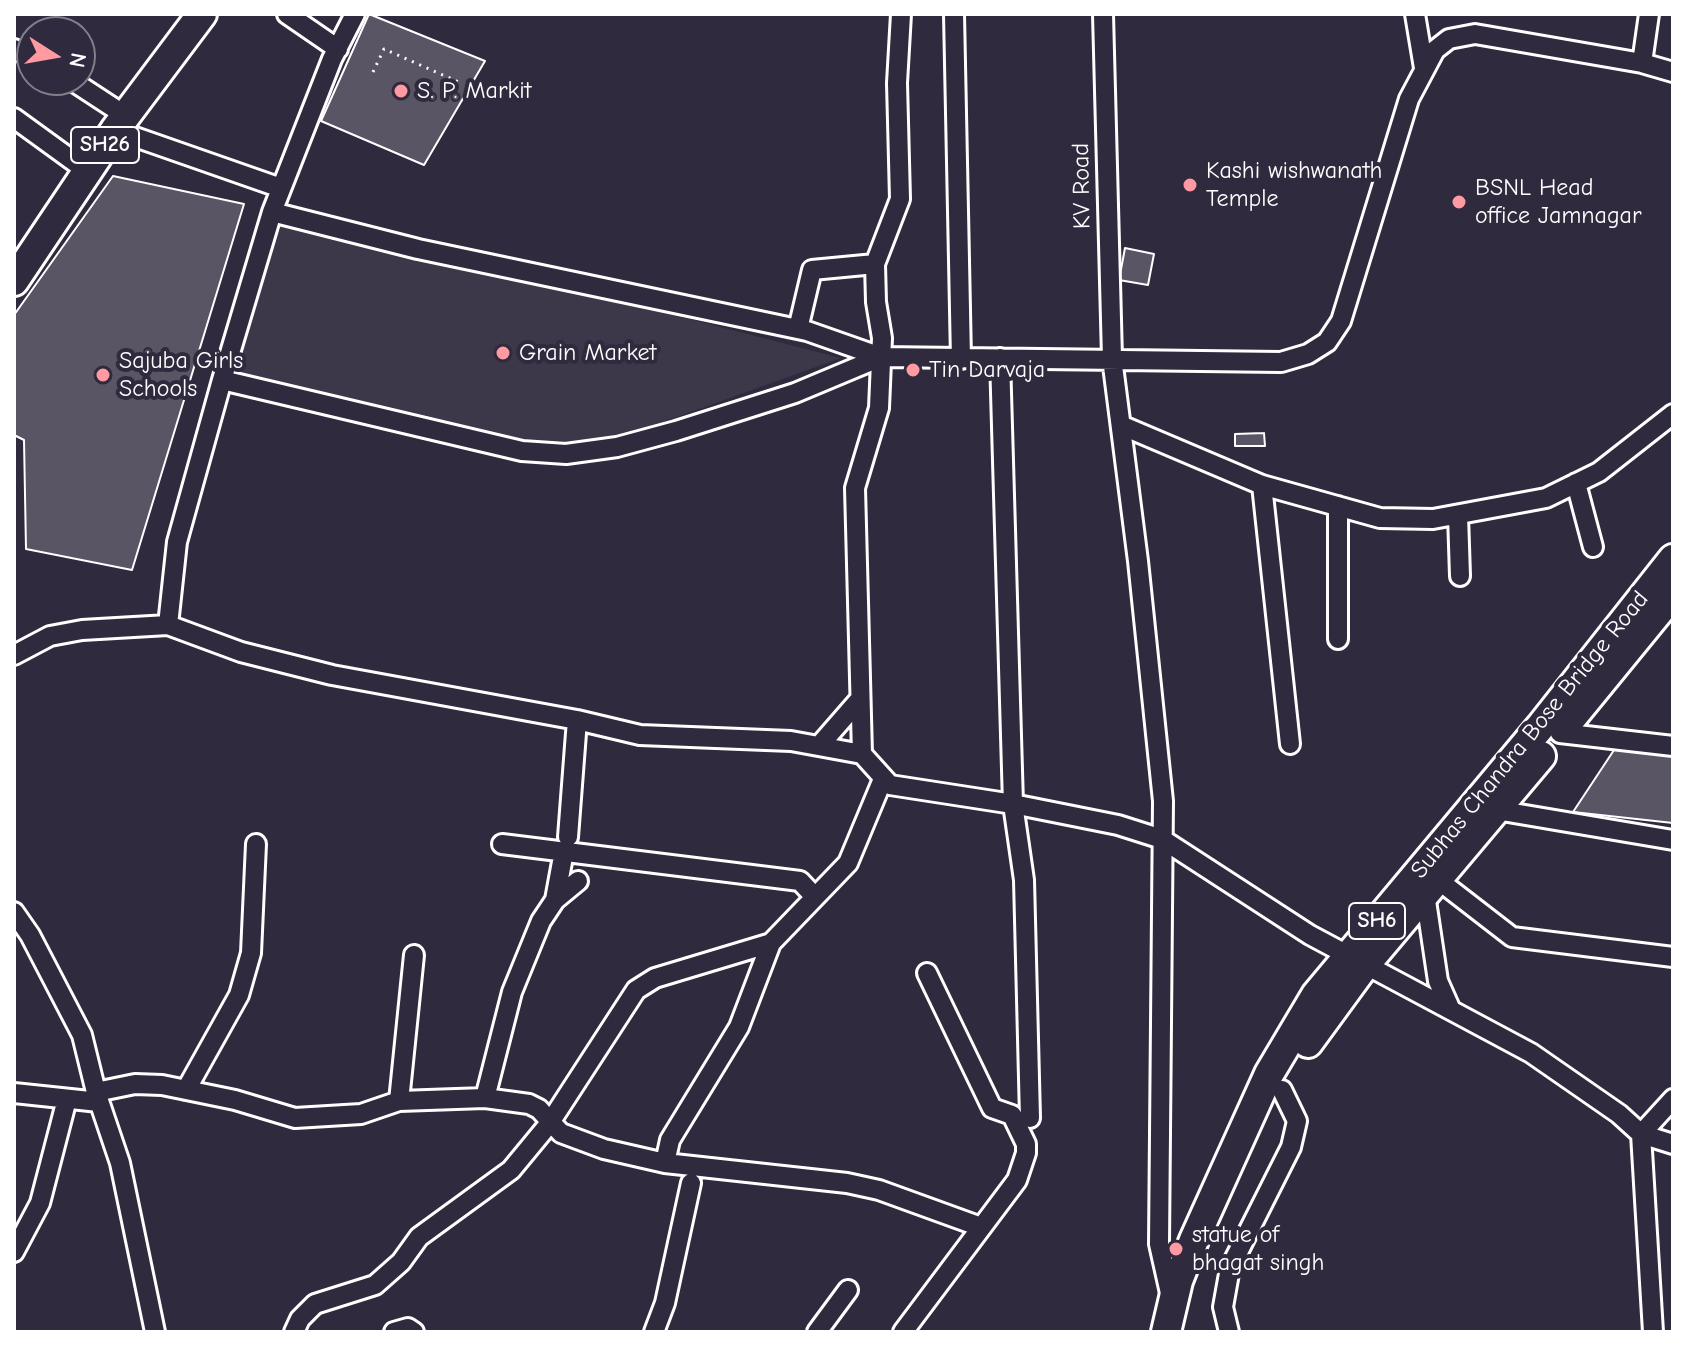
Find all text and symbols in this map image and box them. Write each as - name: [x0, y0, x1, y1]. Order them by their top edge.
- north arrow: [16, 16, 96, 96]
- text: N: [63, 51, 92, 70]
- place label: S. P. Markit: [417, 77, 531, 105]
- marker: S. P. Markit: [392, 82, 410, 100]
- road number: SH26: [71, 127, 139, 163]
- street label: KV Road: [1067, 143, 1097, 229]
- place label: Kashi wishwanath Temple: [1206, 157, 1382, 213]
- place label: BSNL Head office Jamnagar: [1475, 174, 1642, 230]
- marker: Kashi wishwanath Temple: [1181, 176, 1199, 194]
- marker: BSNL Head office Jamnagar: [1450, 193, 1468, 211]
- place label: Grain Market: [519, 339, 656, 367]
- marker: Grain Market: [494, 344, 512, 362]
- place label: Sajuba Girls Schools: [119, 347, 243, 403]
- place label: Tin Darvaja: [929, 356, 1045, 384]
- marker: Tin Darvaja: [904, 361, 922, 379]
- marker: Sajuba Girls Schools: [94, 366, 112, 384]
- street label: Subhas Chandra Bose Bridge Road: [1405, 585, 1655, 885]
- road number: SH6: [1349, 903, 1405, 939]
- place label: statue of bhagat singh: [1192, 1221, 1324, 1277]
- marker: statue of bhagat singh: [1167, 1240, 1185, 1258]

